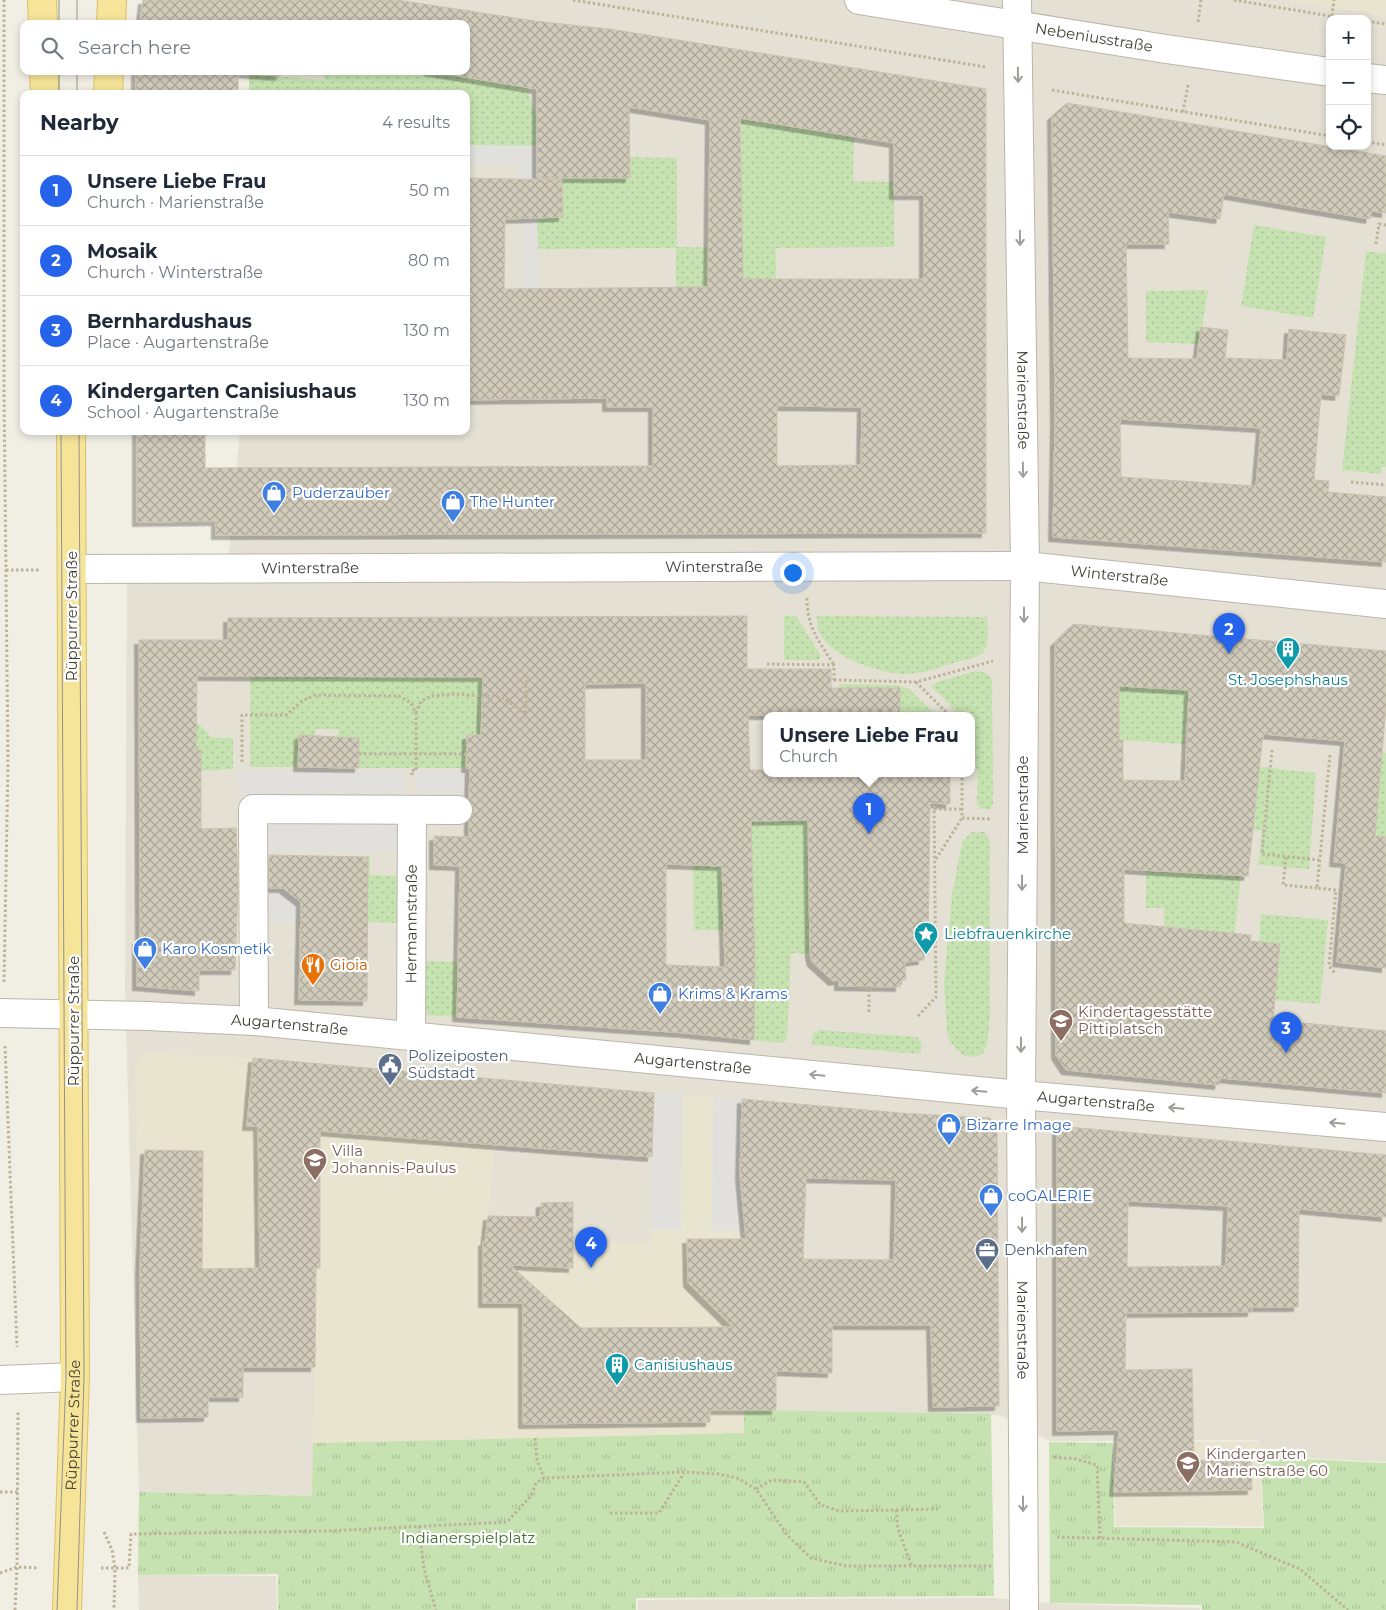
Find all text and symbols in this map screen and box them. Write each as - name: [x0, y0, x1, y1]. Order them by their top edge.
- map controls: [1326, 15, 1371, 150]
- button: +: [1326, 15, 1371, 60]
- street label: Nebeniusstraße: [1034, 18, 1154, 56]
- search box: [20, 20, 470, 75]
- icon: search: [38, 34, 66, 62]
- text: Search here: [78, 36, 191, 59]
- button: −: [1326, 60, 1371, 105]
- one-way arrow: [1013, 67, 1022, 83]
- button: locate: [1326, 105, 1371, 150]
- text: Nearby: [40, 110, 119, 135]
- text: 4 results: [382, 113, 450, 132]
- text: Unsere Liebe Frau: [87, 170, 266, 193]
- text: 1: [53, 181, 59, 200]
- text: 50 m: [409, 181, 450, 200]
- text: Church · Marienstraße: [87, 193, 264, 212]
- one-way arrow: [1015, 229, 1025, 245]
- text: Mosaik: [87, 240, 158, 263]
- text: 2: [51, 251, 61, 270]
- text: 80 m: [408, 251, 450, 270]
- text: Church · Winterstraße: [87, 263, 263, 282]
- text: Bernhardushaus: [87, 310, 252, 333]
- text: 3: [51, 321, 61, 340]
- text: 130 m: [403, 321, 450, 340]
- text: Place · Augartenstraße: [87, 333, 269, 352]
- street label: Marienstraße: [1013, 350, 1033, 450]
- text: Kindergarten Canisiushaus: [87, 380, 356, 403]
- text: 4: [50, 391, 62, 410]
- text: 130 m: [403, 391, 450, 410]
- text: School · Augartenstraße: [87, 403, 279, 422]
- one-way arrow: [1018, 462, 1028, 478]
- shop icon: Puderzauber: [261, 480, 287, 514]
- place label: Puderzauber: [292, 483, 390, 502]
- shop icon: The Hunter: [440, 489, 466, 523]
- place label: The Hunter: [470, 492, 555, 511]
- street label: Rüppurrer Straße: [62, 551, 81, 681]
- street label: Winterstraße: [665, 557, 763, 576]
- street label: Winterstraße: [261, 558, 359, 577]
- your location: [780, 560, 806, 586]
- street label: Winterstraße: [1070, 561, 1169, 590]
- one-way arrow: [1019, 606, 1029, 623]
- pin: 2: [1213, 613, 1245, 654]
- building icon: St. Josephshaus: [1275, 636, 1301, 670]
- place label: St. Josephshaus: [1228, 670, 1348, 689]
- popup: [763, 712, 975, 777]
- text: Unsere Liebe Frau: [779, 724, 959, 747]
- text: Church: [779, 747, 838, 766]
- street label: Marienstraße: [1013, 755, 1032, 855]
- pin: 1: [853, 793, 885, 834]
- street label: Hermannstraße: [401, 864, 421, 984]
- one-way arrow: [1017, 874, 1027, 890]
- place icon: Liebfrauenkirche: [913, 921, 939, 955]
- place label: Liebfrauenkirche: [944, 924, 1071, 943]
- shop icon: Karo Kosmetik: [132, 936, 158, 970]
- place label: Karo Kosmetik: [162, 939, 272, 958]
- restaurant icon: Gioia: [300, 952, 326, 986]
- place label: Gioia: [330, 955, 368, 974]
- street label: Rüppurrer Straße: [64, 956, 83, 1086]
- shop icon: Krims & Krams: [647, 981, 673, 1015]
- place label: Krims & Krams: [678, 984, 788, 1003]
- place label: Kindertagesstätte Pittiplatsch: [1078, 1002, 1212, 1038]
- school or university icon: Kindertagesstätte Pittiplatsch: [1048, 1008, 1074, 1042]
- street label: Augartenstraße: [231, 1010, 349, 1039]
- pin: 3: [1270, 1012, 1302, 1053]
- one-way arrow: [1016, 1036, 1026, 1053]
- place label: Polizeiposten Südstadt: [408, 1046, 509, 1082]
- street label: Augartenstraße: [633, 1048, 752, 1078]
- public building icon: Polizeiposten Südstadt: [377, 1052, 403, 1086]
- one-way arrow: [809, 1070, 825, 1080]
- one-way arrow: [971, 1086, 987, 1096]
- street label: Augartenstraße: [1036, 1086, 1156, 1116]
- one-way arrow: [1168, 1104, 1184, 1113]
- shop icon: Bizarre Image: [936, 1112, 962, 1146]
- place label: Bizarre Image: [966, 1115, 1071, 1134]
- one-way arrow: [1330, 1118, 1346, 1127]
- place label: Villa Johannis-Paulus: [331, 1141, 456, 1177]
- school or university icon: Villa Johannis-Paulus: [302, 1147, 328, 1181]
- shop icon: coGALERIE: [978, 1183, 1004, 1217]
- place label: coGALERIE: [1008, 1186, 1092, 1205]
- one-way arrow: [1017, 1216, 1027, 1233]
- pin: 4: [575, 1227, 607, 1268]
- office icon: Denkhafen: [974, 1237, 1000, 1271]
- place label: Denkhafen: [1004, 1240, 1088, 1259]
- street label: Marienstraße: [1013, 1280, 1033, 1380]
- building icon: Canisiushaus: [604, 1352, 630, 1386]
- place label: Canisiushaus: [634, 1355, 733, 1374]
- street label: Rüppurrer Straße: [61, 1360, 84, 1491]
- place label: Kindergarten Marienstraße 60: [1206, 1444, 1328, 1480]
- school or university icon: Kindergarten Marienstraße 60: [1175, 1450, 1201, 1484]
- one-way arrow: [1018, 1495, 1028, 1511]
- park label: Indianerspielplatz: [401, 1528, 536, 1547]

